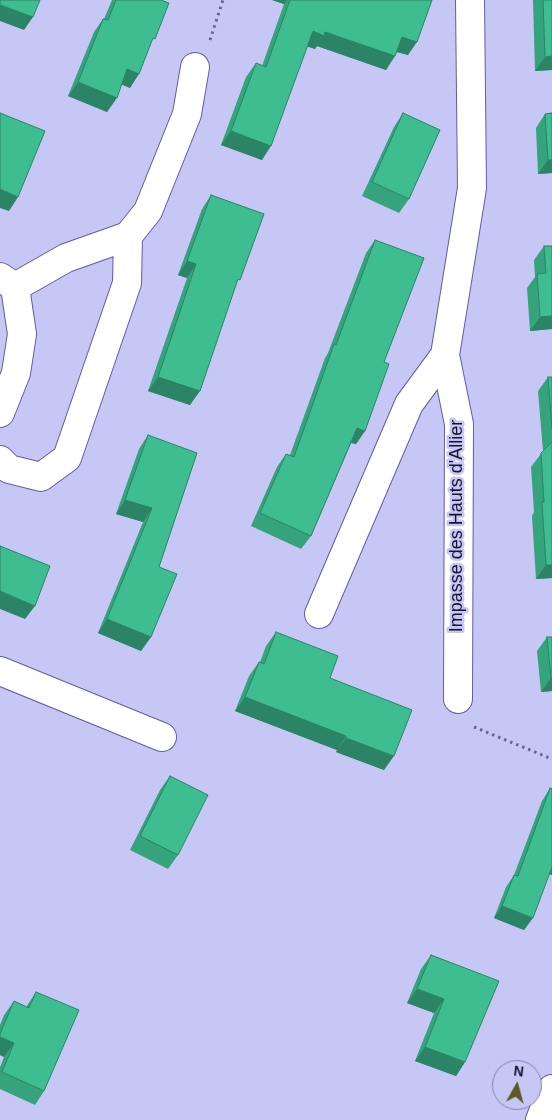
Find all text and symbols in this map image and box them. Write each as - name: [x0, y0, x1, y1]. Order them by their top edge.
- street label: Impasse des Hauts d'Allier: [446, 420, 468, 632]
- north arrow: [492, 1060, 542, 1110]
- text: N: [513, 1063, 525, 1080]

